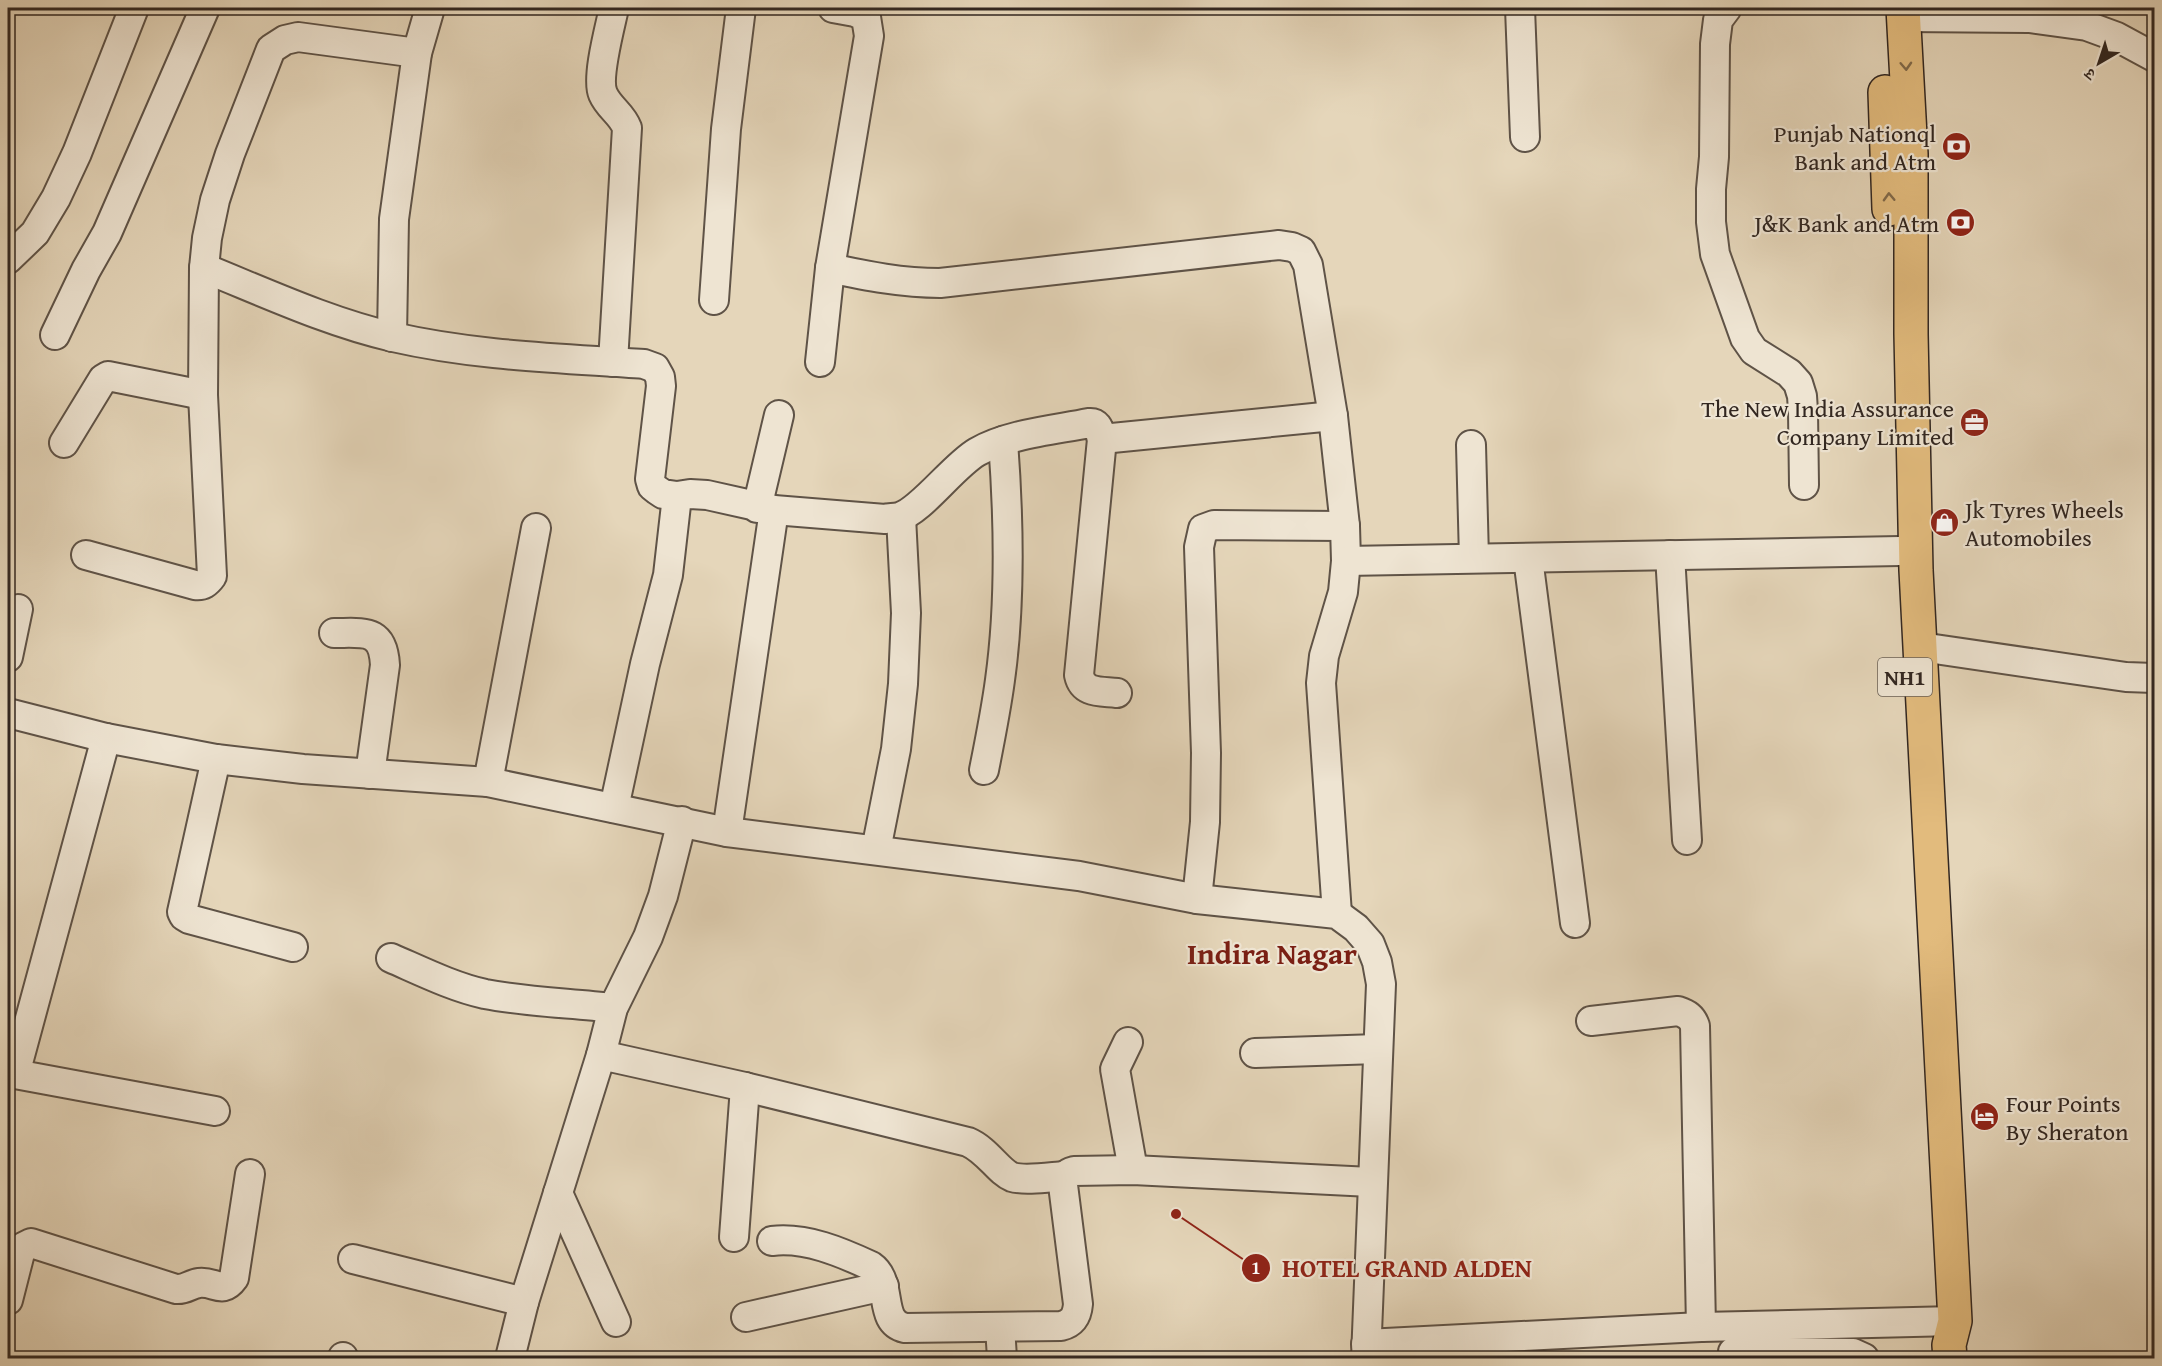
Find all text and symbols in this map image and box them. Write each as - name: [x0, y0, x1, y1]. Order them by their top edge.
- north arrow: [2069, 33, 2129, 93]
- one-way arrow: [1899, 61, 1912, 70]
- text: उ: [2077, 62, 2101, 87]
- place label: Punjab Nationql Bank and Atm: [1774, 116, 1936, 179]
- bank icon: Punjab Nationql Bank and Atm: [1941, 131, 1973, 163]
- one-way arrow: [1882, 192, 1895, 201]
- place label: J&K Bank and Atm: [1751, 206, 1939, 241]
- bank icon: J&K Bank and Atm: [1944, 207, 1976, 239]
- place label: The New India Assurance Company Limited: [1701, 391, 1954, 454]
- office icon: The New India Assurance Company Limited: [1959, 406, 1991, 438]
- place label: Jk Tyres Wheels Automobiles: [1962, 492, 2124, 555]
- shop icon: Jk Tyres Wheels Automobiles: [1928, 507, 1960, 539]
- road number: NH1: [1878, 658, 1932, 696]
- district label: Indira Nagar: [1187, 931, 1357, 975]
- place label: Four Points By Sheraton: [2006, 1086, 2129, 1149]
- hotel icon: Four Points By Sheraton: [1969, 1101, 2001, 1133]
- callout: HOTEL GRAND ALDEN: [1241, 1246, 1544, 1290]
- text: HOTEL GRAND ALDEN: [1282, 1248, 1532, 1287]
- text: 1: [1251, 1254, 1261, 1281]

